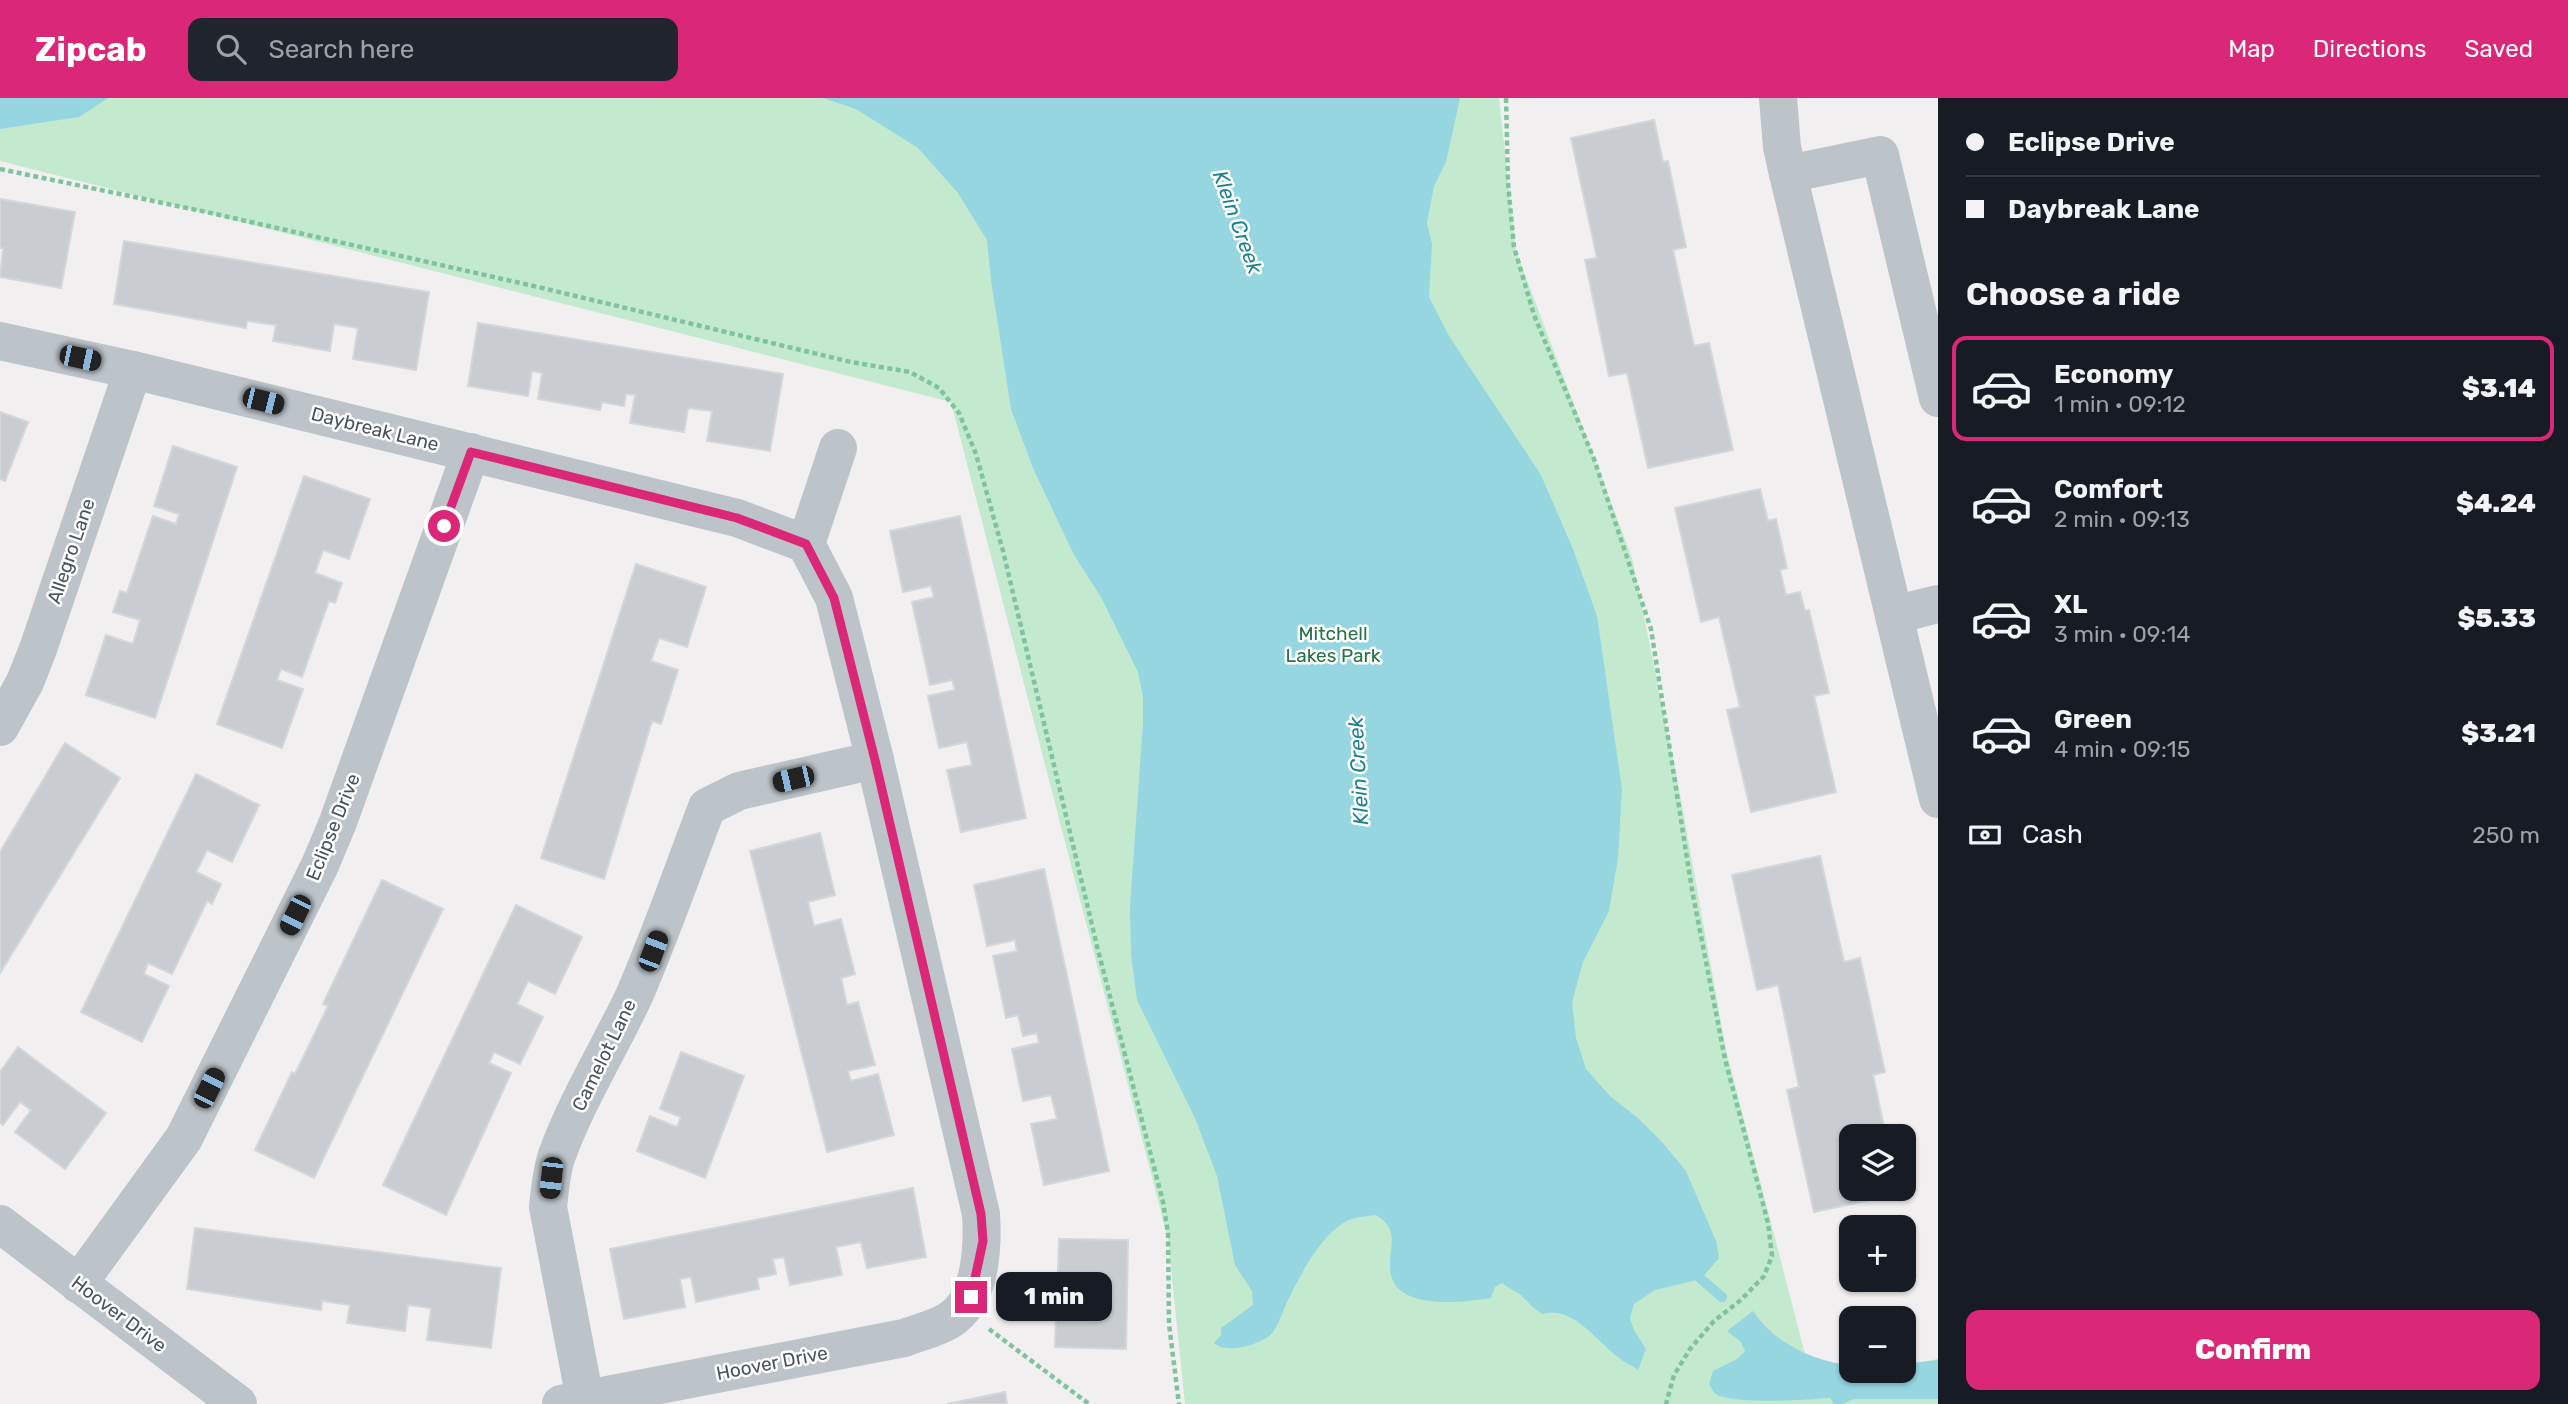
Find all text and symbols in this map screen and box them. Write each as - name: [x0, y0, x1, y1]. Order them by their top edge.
- search box: [188, 18, 678, 81]
- text: Zipcab: [35, 30, 146, 69]
- icon: search: [212, 30, 250, 68]
- text: Search here: [268, 34, 414, 65]
- text: Map: [2228, 35, 2275, 63]
- text: Directions: [2313, 35, 2426, 63]
- text: Saved: [2464, 35, 2533, 63]
- text: Eclipse Drive: [2008, 127, 2175, 158]
- water label: Klein Creek: [1208, 167, 1269, 278]
- text: Daybreak Lane: [2008, 194, 2200, 225]
- text: Choose a ride: [1966, 275, 2180, 313]
- car: [58, 343, 103, 373]
- icon: car: [1970, 357, 2033, 420]
- text: Economy: [2054, 359, 2173, 390]
- text: $3.14: [2462, 373, 2536, 404]
- car: [241, 386, 286, 416]
- text: 1 min · 09:12: [2054, 390, 2186, 418]
- street label: Daybreak Lane: [309, 402, 441, 456]
- icon: car: [1970, 472, 2033, 535]
- text: Comfort: [2054, 474, 2163, 505]
- text: $4.24: [2456, 488, 2536, 519]
- street label: Allegro Lane: [42, 495, 100, 607]
- text: 2 min · 09:13: [2054, 505, 2190, 533]
- route start: [428, 510, 460, 542]
- icon: car: [1970, 587, 2033, 650]
- text: XL: [2054, 589, 2087, 620]
- text: $5.33: [2457, 603, 2536, 634]
- text: 3 min · 09:14: [2054, 620, 2191, 648]
- park label: Mitchell Lakes Park: [1285, 622, 1381, 667]
- icon: car: [1970, 702, 2033, 765]
- text: Green: [2054, 704, 2132, 735]
- water label: Klein Creek: [1343, 715, 1373, 826]
- text: $3.21: [2461, 718, 2536, 749]
- text: 4 min · 09:15: [2054, 735, 2190, 763]
- car: [771, 764, 816, 794]
- street label: Eclipse Drive: [301, 770, 365, 884]
- icon: cash: [1966, 816, 2004, 854]
- text: Cash: [2022, 819, 2083, 850]
- text: 250 m: [2472, 821, 2540, 849]
- car: [277, 892, 314, 938]
- car: [636, 928, 671, 974]
- street label: Camelot Lane: [567, 995, 641, 1115]
- car: [191, 1065, 228, 1111]
- map controls: [1839, 1124, 1916, 1383]
- button: layers: [1839, 1124, 1916, 1201]
- car: [539, 1156, 564, 1200]
- button: +: [1839, 1215, 1916, 1292]
- street label: Hoover Drive: [67, 1271, 171, 1357]
- callout: 1 min: [996, 1272, 1111, 1322]
- route end: [955, 1281, 987, 1313]
- text: 1 min: [1024, 1282, 1084, 1310]
- button: −: [1839, 1306, 1916, 1383]
- button: Confirm: [1966, 1310, 2540, 1390]
- street label: Hoover Drive: [714, 1341, 830, 1385]

